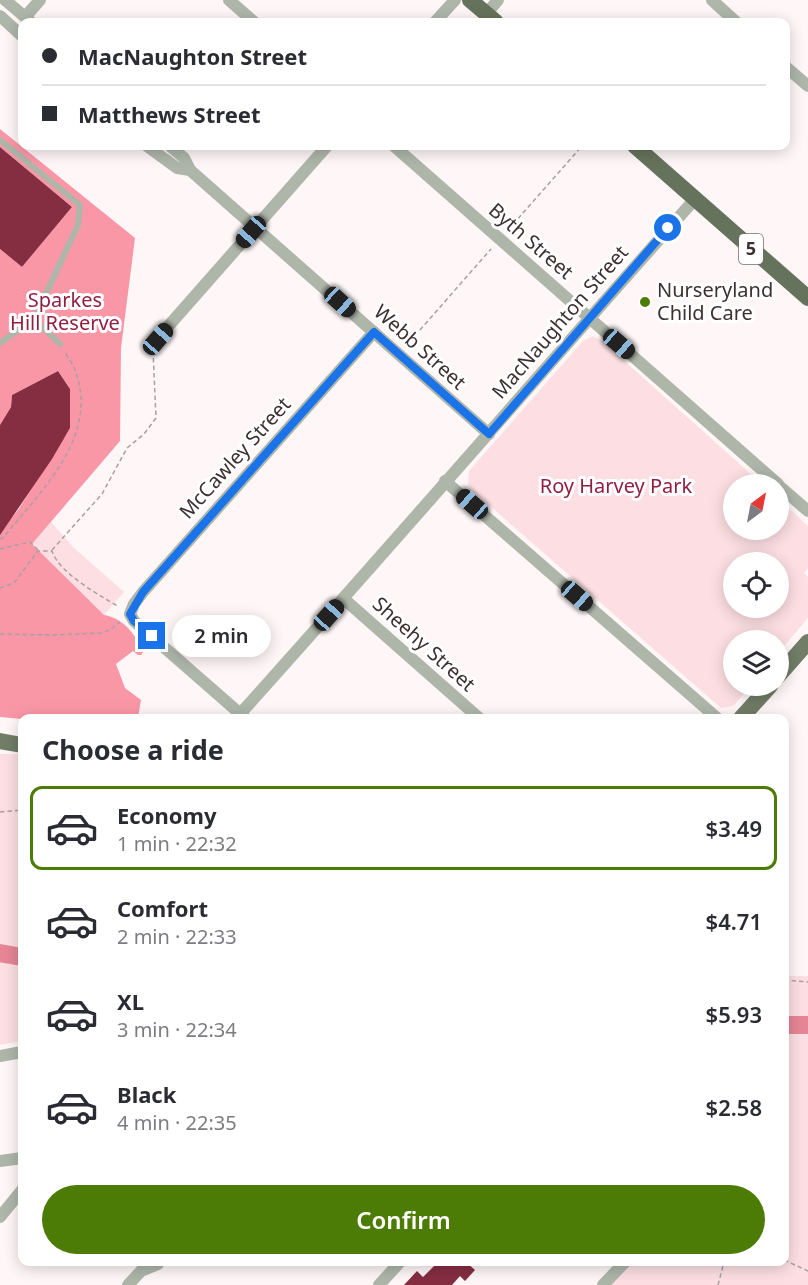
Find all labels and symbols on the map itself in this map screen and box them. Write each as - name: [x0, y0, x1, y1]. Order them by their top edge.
- street label: Byth Street: [483, 196, 579, 285]
- car: [232, 213, 270, 251]
- route start: [654, 214, 681, 241]
- road number: 5: [739, 234, 763, 264]
- street label: MacNaughton Street: [485, 239, 634, 404]
- place label: Nurseryland Child Care: [657, 276, 773, 326]
- car: [321, 283, 359, 321]
- park label: Sparkes Hill Reserve: [10, 286, 120, 336]
- marker: Nurseryland Child Care: [638, 295, 652, 309]
- street label: Webb Street: [369, 298, 472, 395]
- car: [139, 320, 177, 358]
- car: [600, 325, 638, 363]
- street label: McCawley Street: [173, 391, 296, 524]
- park label: Roy Harvey Park: [540, 472, 693, 499]
- north arrow: [723, 474, 789, 540]
- car: [453, 485, 491, 523]
- car: [558, 577, 596, 615]
- street label: Sheehy Street: [367, 590, 481, 697]
- car: [310, 596, 348, 634]
- callout: 2 min: [173, 615, 272, 657]
- route end: [138, 622, 165, 649]

